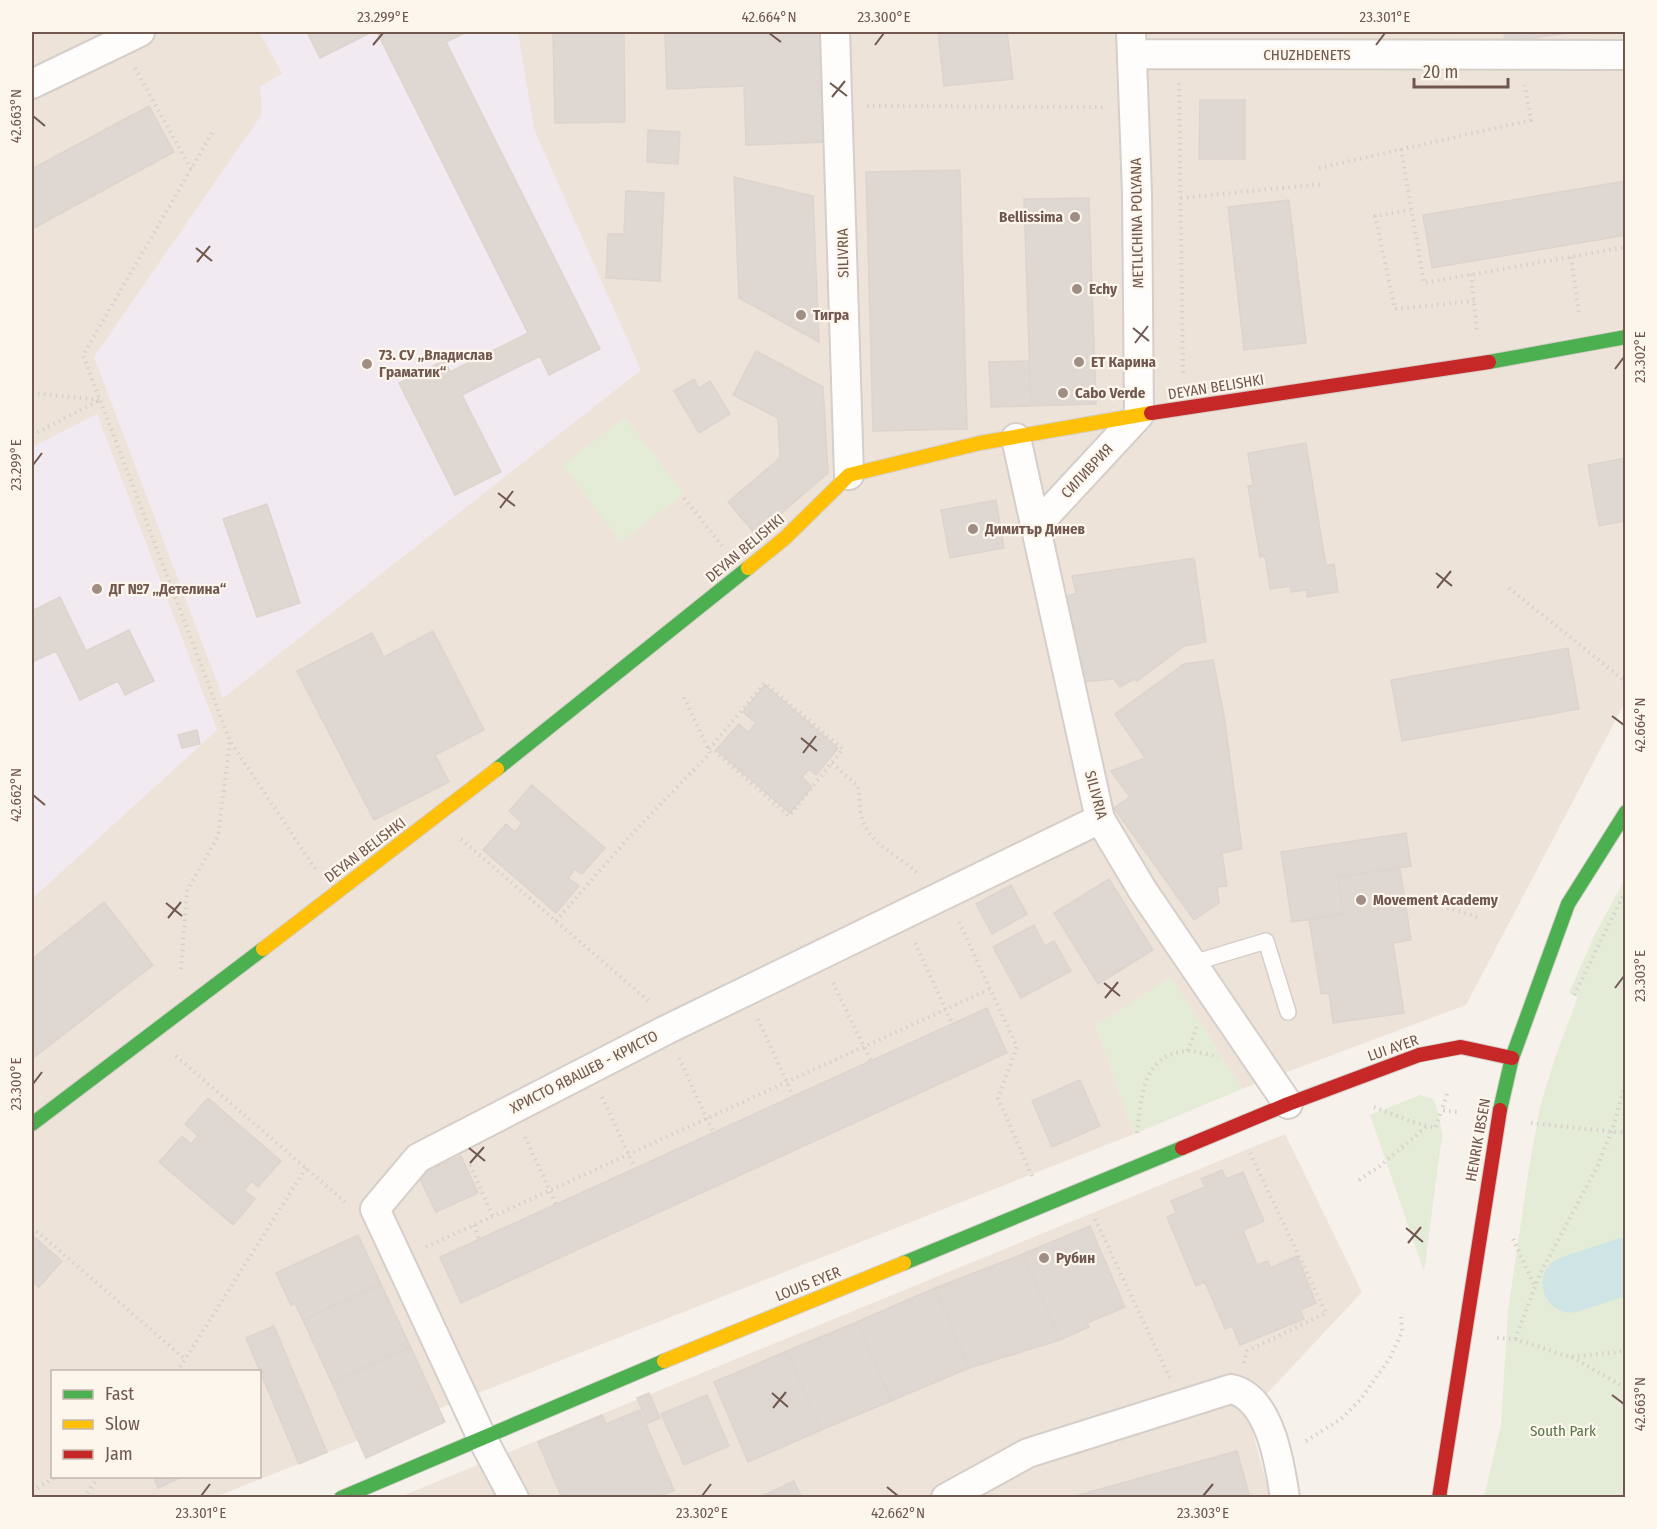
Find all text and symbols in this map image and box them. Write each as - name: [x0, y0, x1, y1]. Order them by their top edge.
- text: 23.299°E: [357, 8, 409, 26]
- text: 42.664°N: [742, 8, 797, 26]
- text: 23.300°E: [857, 8, 911, 26]
- text: 23.301°E: [1360, 8, 1410, 26]
- street label: CHUZHDENETS: [1263, 46, 1351, 64]
- scale bar: [1414, 51, 1508, 89]
- text: 20 m: [1423, 61, 1458, 83]
- text: 42.663°N: [7, 89, 25, 143]
- street label: METLICHINA POLYANA: [1127, 157, 1147, 288]
- place label: Bellissima: [999, 208, 1064, 226]
- marker: Bellissima: [1068, 210, 1082, 224]
- street label: SILIVRIA: [834, 228, 852, 278]
- place label: Echy: [1089, 280, 1118, 298]
- marker: Echy: [1070, 282, 1084, 296]
- place label: Тигра: [813, 306, 850, 324]
- marker: Тигра: [794, 308, 808, 322]
- text: 23.302°E: [1631, 331, 1649, 383]
- place label: 73. СУ „Владислав Граматик“: [379, 346, 493, 381]
- place label: ЕТ Карина: [1091, 353, 1157, 371]
- marker: ЕТ Карина: [1072, 355, 1086, 369]
- marker: 73. СУ „Владислав Граматик“: [360, 357, 374, 371]
- street label: DEYAN BELISHKI: [1167, 371, 1265, 403]
- place label: Cabo Verde: [1075, 384, 1146, 402]
- marker: Cabo Verde: [1056, 386, 1070, 400]
- text: 23.299°E: [7, 439, 25, 491]
- street label: СИЛИВРИЯ: [1057, 440, 1117, 502]
- street label: DEYAN BELISHKI: [702, 510, 788, 586]
- place label: Димитър Динев: [984, 520, 1086, 538]
- marker: Димитър Динев: [966, 522, 980, 536]
- place label: ДГ №7 „Детелина“: [108, 580, 227, 598]
- marker: ДГ №7 „Детелина“: [90, 582, 104, 596]
- text: 42.664°N: [1631, 698, 1649, 753]
- text: 42.662°N: [7, 768, 25, 822]
- street label: SILIVRIA: [1081, 769, 1111, 821]
- street label: DEYAN BELISHKI: [321, 814, 409, 886]
- place label: Movement Academy: [1373, 891, 1499, 909]
- marker: Movement Academy: [1354, 893, 1368, 907]
- text: 23.303°E: [1631, 950, 1649, 1002]
- street label: ХРИСТО ЯВАШЕВ - КРИСТО: [507, 1027, 661, 1117]
- street label: LUI AYER: [1365, 1031, 1421, 1065]
- text: 23.300°E: [7, 1057, 25, 1111]
- street label: HENRIK IBSEN: [1462, 1097, 1494, 1183]
- place label: Рубин: [1056, 1249, 1095, 1267]
- marker: Рубин: [1037, 1251, 1051, 1265]
- street label: LOUIS EYER: [773, 1263, 843, 1305]
- legend: [51, 1370, 261, 1478]
- text: 42.663°N: [1631, 1377, 1649, 1431]
- text: Fast: [105, 1383, 134, 1405]
- text: Slow: [105, 1413, 140, 1435]
- park label: South Park: [1530, 1422, 1596, 1440]
- text: Jam: [105, 1443, 133, 1465]
- text: 23.301°E: [176, 1504, 226, 1522]
- text: 23.302°E: [676, 1504, 728, 1522]
- text: 42.662°N: [871, 1504, 925, 1522]
- text: 23.303°E: [1177, 1504, 1229, 1522]

